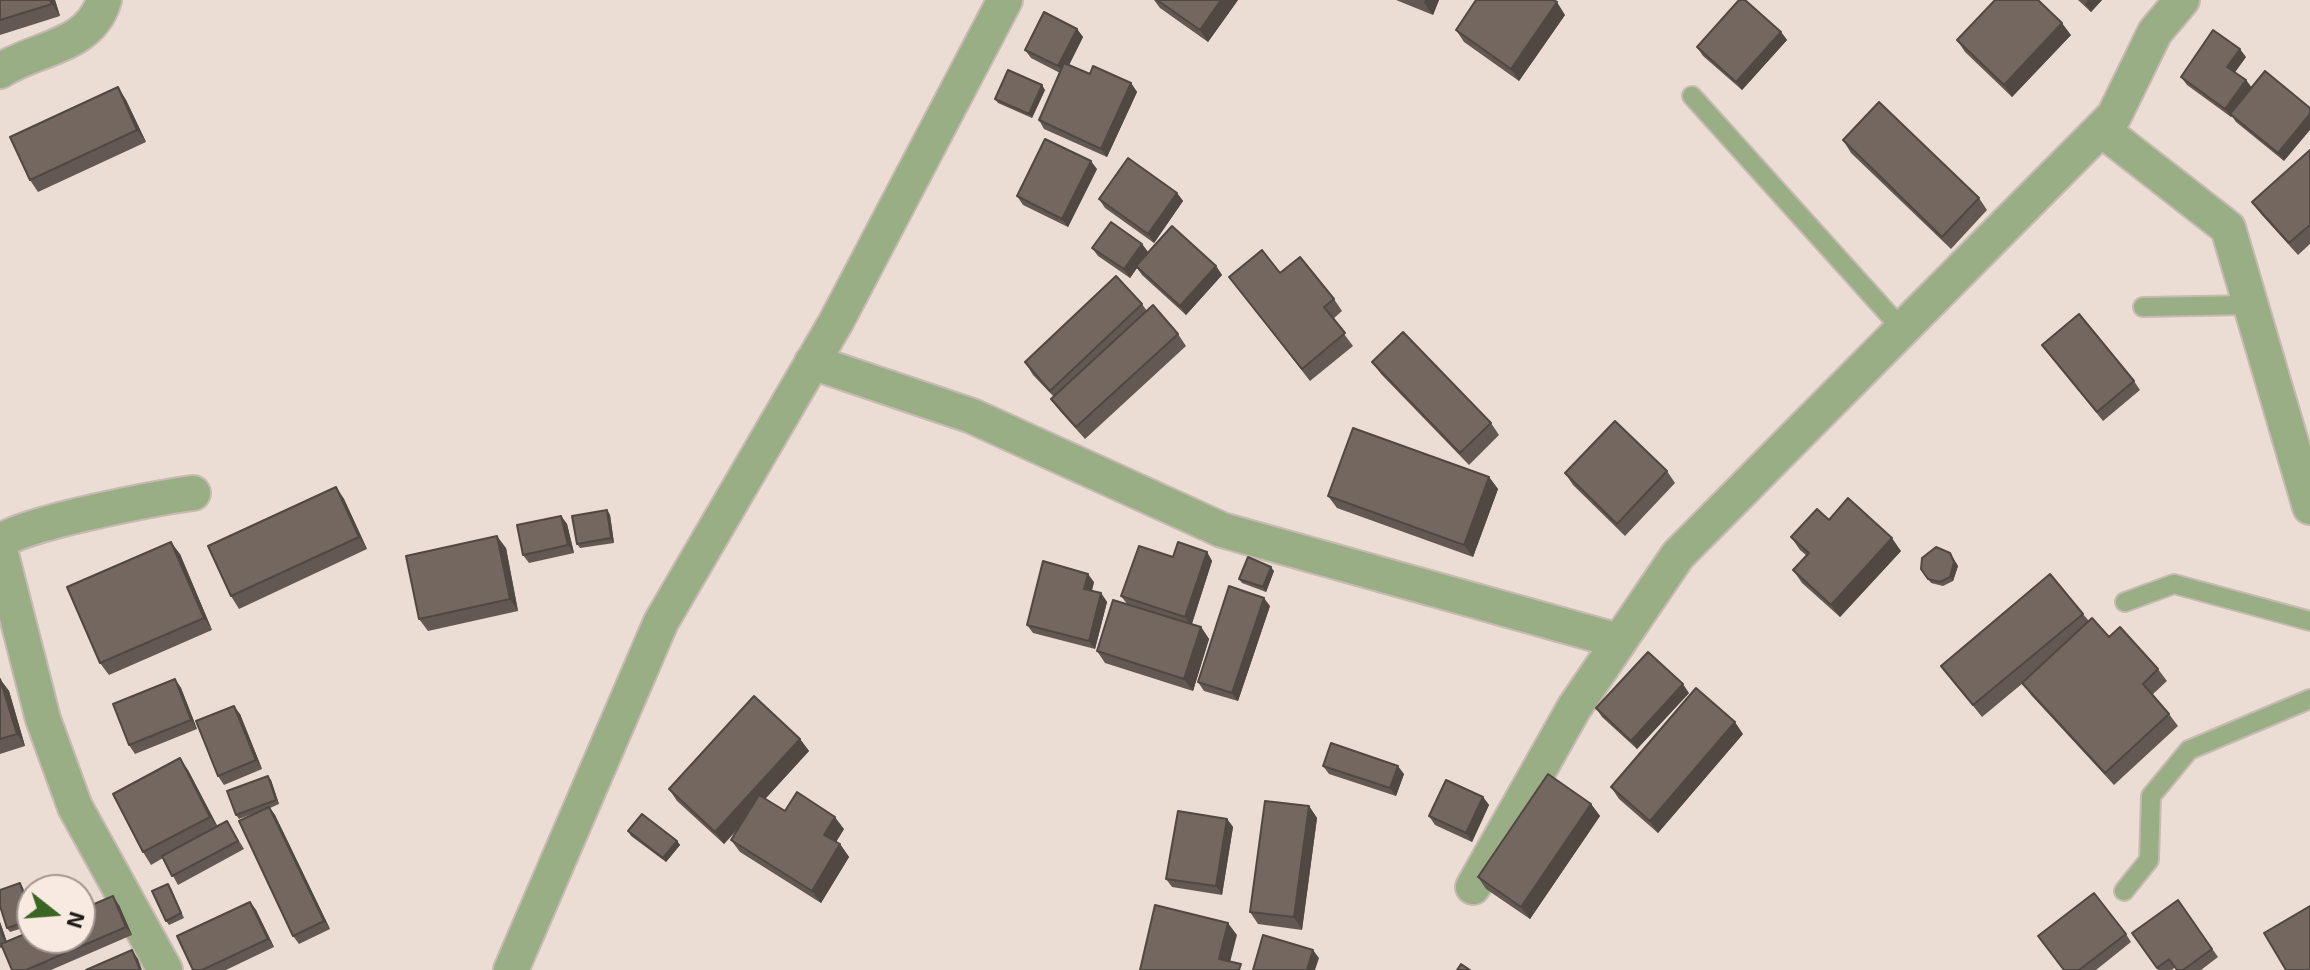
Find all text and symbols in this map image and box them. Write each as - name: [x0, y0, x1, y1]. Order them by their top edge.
- north arrow: [16, 874, 96, 954]
- text: N: [62, 909, 92, 932]

